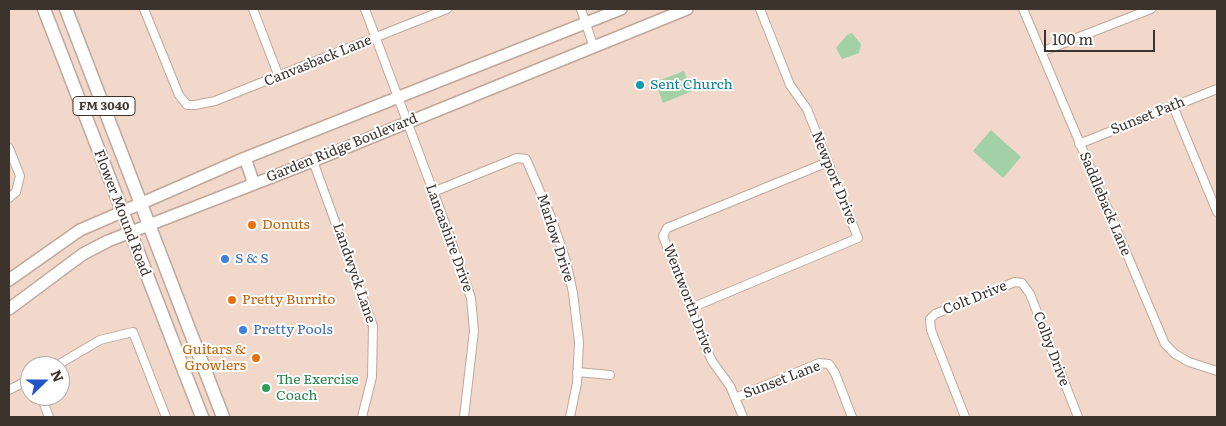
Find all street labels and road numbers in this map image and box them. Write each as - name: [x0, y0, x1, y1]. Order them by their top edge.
- street label: Canvasback Lane: [262, 32, 374, 90]
- street label: Sunset Path: [1108, 93, 1188, 139]
- road number: FM 3040: [73, 96, 135, 115]
- street label: Garden Ridge Boulevard: [264, 110, 420, 186]
- street label: Newport Drive: [808, 129, 860, 227]
- street label: Flower Mound Road: [90, 147, 154, 279]
- street label: Saddleback Lane: [1076, 150, 1134, 258]
- street label: Lancashire Drive: [422, 182, 476, 294]
- street label: Marlow Drive: [533, 192, 577, 284]
- street label: Landwyck Lane: [329, 221, 379, 325]
- street label: Wentworth Drive: [659, 242, 717, 356]
- street label: Colt Drive: [941, 278, 1009, 318]
- street label: Colby Drive: [1029, 309, 1073, 389]
- street label: Sunset Lane: [741, 358, 823, 402]

